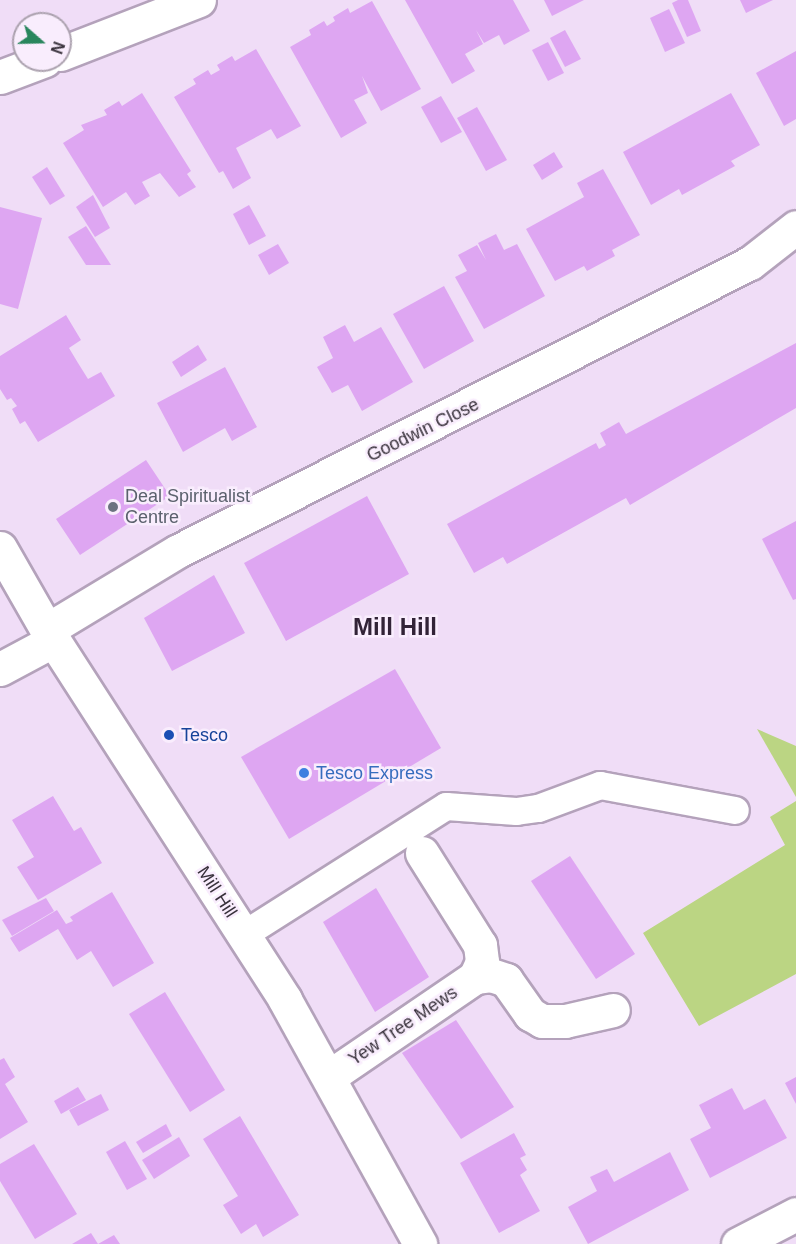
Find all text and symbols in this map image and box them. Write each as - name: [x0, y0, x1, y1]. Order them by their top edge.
- north arrow: [12, 12, 72, 72]
- text: N: [48, 39, 67, 56]
- street label: Goodwin Close: [363, 394, 483, 466]
- place label: Deal Spiritualist Centre: [125, 486, 250, 528]
- marker: Deal Spiritualist Centre: [106, 500, 120, 514]
- district label: Mill Hill: [353, 613, 437, 641]
- place label: Tesco: [181, 724, 228, 746]
- marker: Tesco: [162, 728, 176, 742]
- place label: Tesco Express: [316, 762, 433, 784]
- marker: Tesco Express: [297, 766, 311, 780]
- street label: Mill Hill: [192, 862, 242, 922]
- street label: Yew Tree Mews: [344, 982, 462, 1070]

